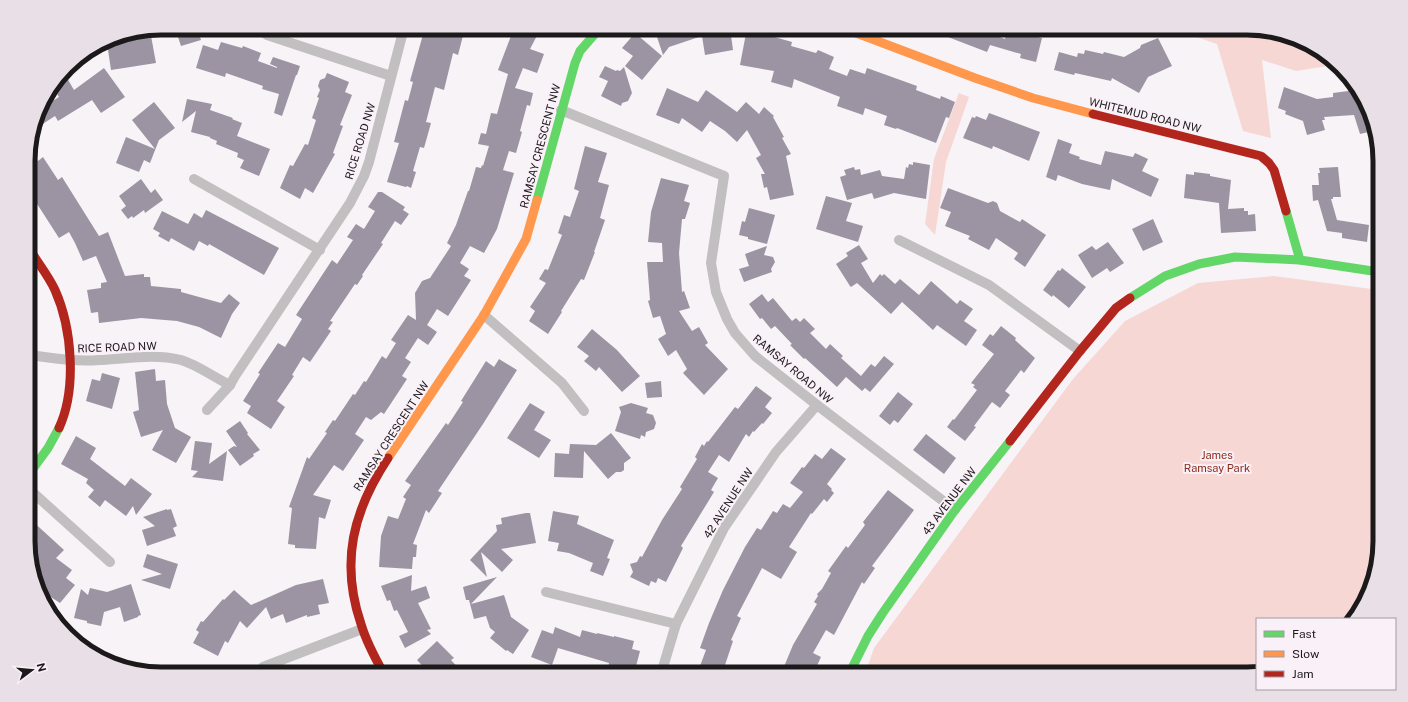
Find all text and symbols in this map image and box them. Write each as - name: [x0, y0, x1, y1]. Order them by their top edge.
- street label: RAMSAY CRESCENT NW: [518, 82, 563, 210]
- street label: WHITEMUD ROAD NW: [1088, 95, 1203, 135]
- street label: RICE ROAD NW: [343, 101, 378, 181]
- street label: RAMSAY ROAD NW: [751, 332, 836, 406]
- street label: RICE ROAD NW: [77, 340, 157, 354]
- street label: RAMSAY CRESCENT NW: [351, 379, 431, 493]
- park label: James Ramsay Park: [1184, 449, 1250, 474]
- street label: 43 AVENUE NW: [920, 464, 979, 537]
- street label: 42 AVENUE NW: [701, 465, 755, 540]
- legend: [1256, 618, 1396, 690]
- text: Fast: [1292, 627, 1317, 641]
- text: Slow: [1292, 647, 1320, 661]
- north arrow: [12, 650, 52, 690]
- text: N: [35, 661, 49, 673]
- text: Jam: [1292, 667, 1314, 681]

